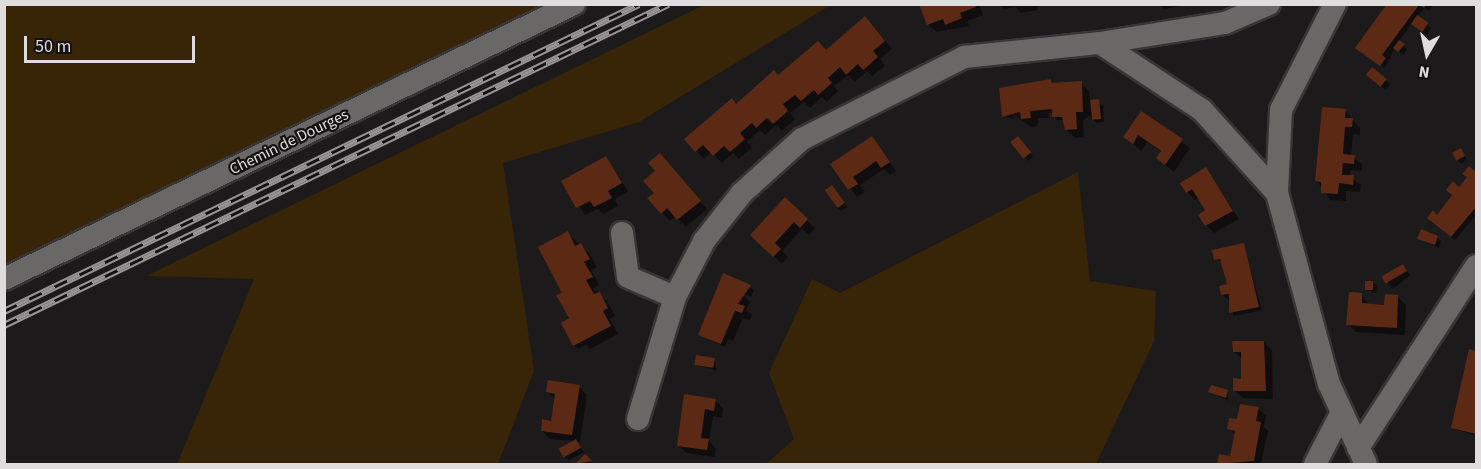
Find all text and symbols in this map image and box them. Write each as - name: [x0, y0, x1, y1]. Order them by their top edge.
- scale bar: [27, 24, 198, 62]
- north arrow: [1397, 24, 1457, 84]
- text: 50 m: [35, 34, 71, 59]
- text: N: [1417, 60, 1431, 83]
- street label: Chemin de Dourges: [226, 105, 352, 179]

